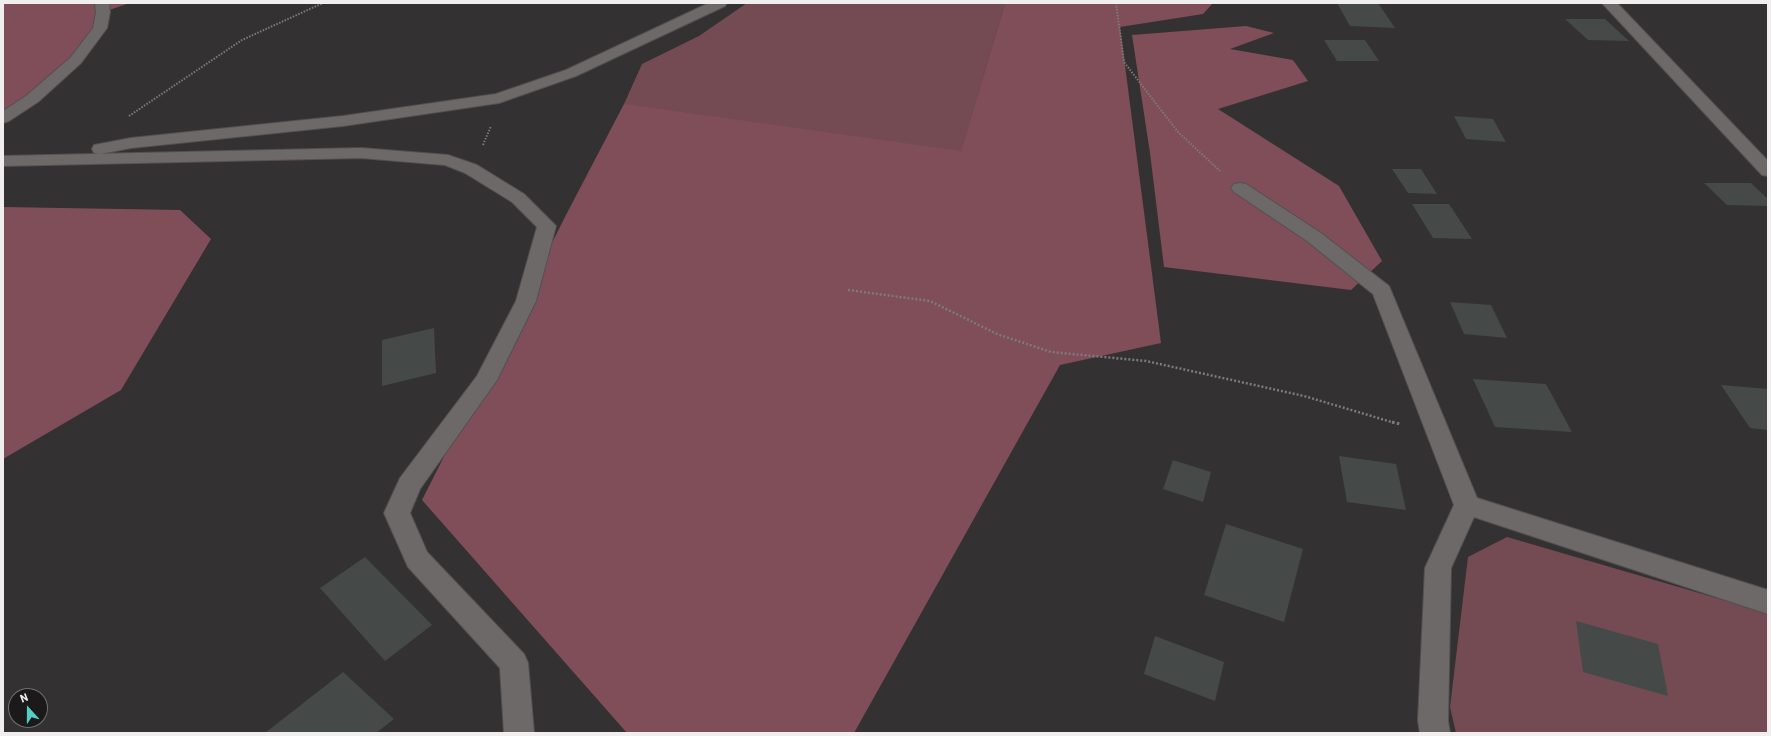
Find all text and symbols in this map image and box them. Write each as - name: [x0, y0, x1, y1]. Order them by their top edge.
- north arrow: [8, 688, 48, 728]
- text: N: [18, 690, 30, 705]

